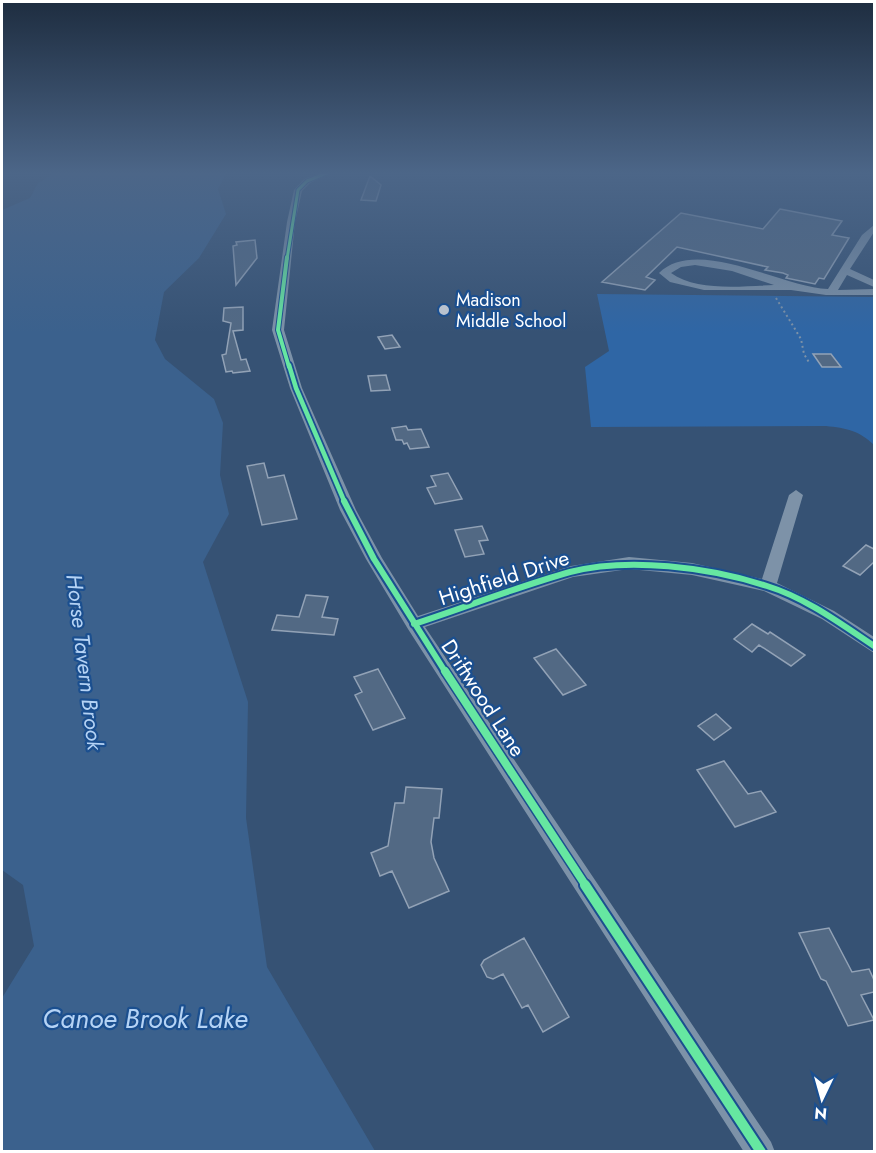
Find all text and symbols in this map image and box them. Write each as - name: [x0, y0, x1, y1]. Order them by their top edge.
- place label: Madison Middle School: [456, 287, 566, 334]
- marker: Madison Middle School: [437, 303, 451, 317]
- street label: Highfield Drive: [435, 543, 573, 613]
- water label: Horse Tavern Brook: [58, 572, 112, 753]
- street label: Driftwood Lane: [434, 633, 532, 763]
- water label: Canoe Brook Lake: [42, 999, 248, 1038]
- north arrow: [792, 1069, 852, 1129]
- text: N: [813, 1101, 828, 1125]

